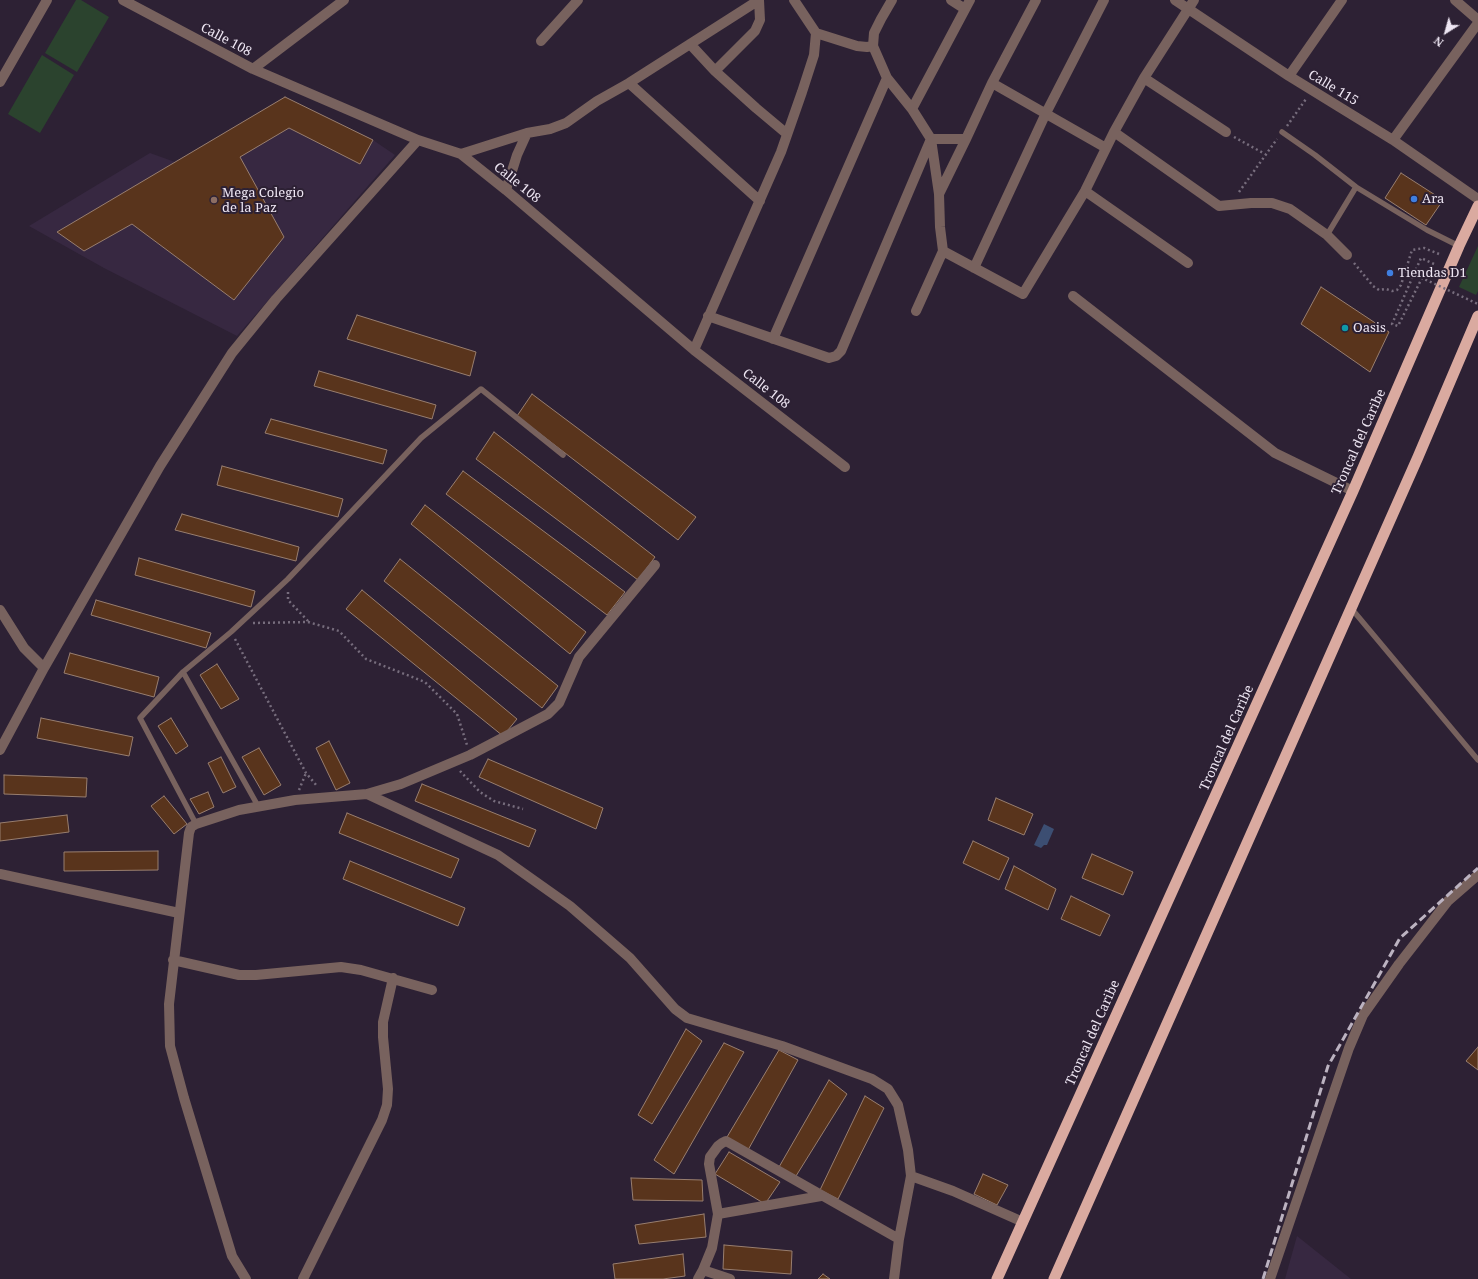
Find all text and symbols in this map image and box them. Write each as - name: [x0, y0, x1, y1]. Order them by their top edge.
- north arrow: [1426, 12, 1466, 52]
- street label: Calle 108: [198, 20, 254, 60]
- text: N: [1431, 33, 1446, 51]
- street label: Calle 115: [1305, 67, 1361, 109]
- street label: Calle 108: [491, 159, 543, 207]
- place label: Mega Colegio de la Paz: [222, 185, 304, 216]
- place label: Ara: [1422, 191, 1444, 207]
- marker: Ara: [1409, 194, 1419, 204]
- marker: Mega Colegio de la Paz: [209, 195, 219, 205]
- place label: Tiendas D1: [1398, 265, 1467, 281]
- marker: Tiendas D1: [1385, 268, 1395, 278]
- place label: Oasis: [1353, 320, 1386, 336]
- marker: Oasis: [1340, 323, 1350, 333]
- street label: Calle 108: [739, 366, 793, 412]
- street label: Troncal del Caribe: [1329, 387, 1389, 497]
- street label: Troncal del Caribe: [1197, 683, 1257, 793]
- street label: Troncal del Caribe: [1063, 978, 1123, 1088]

